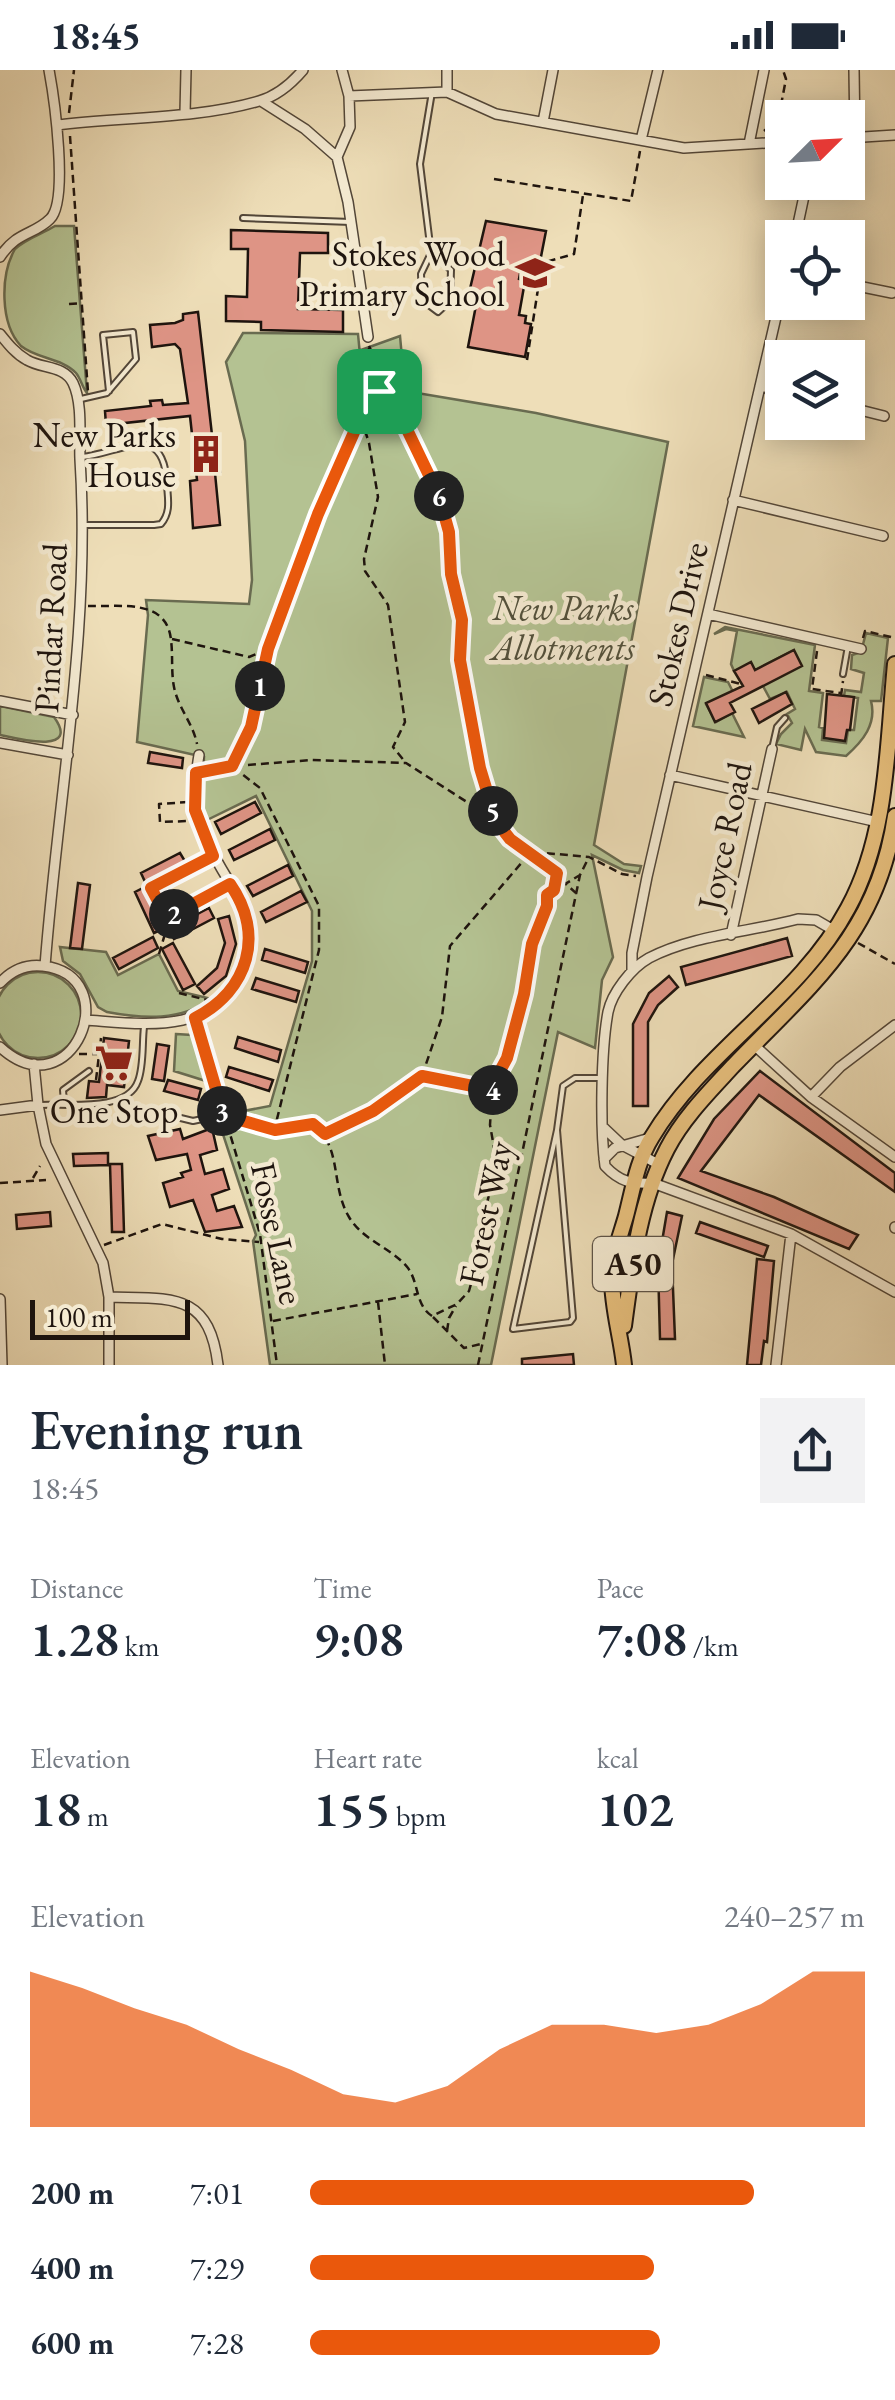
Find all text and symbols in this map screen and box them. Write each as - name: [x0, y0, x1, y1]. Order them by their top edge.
- text: 18:45: [50, 11, 141, 60]
- north arrow: [765, 100, 865, 200]
- map controls: [765, 100, 865, 440]
- button: locate: [765, 220, 865, 320]
- place label: Stokes Wood Primary School: [299, 231, 505, 316]
- school or university icon: Stokes Wood Primary School: [514, 252, 556, 294]
- button: layers: [765, 340, 865, 440]
- pin: [337, 349, 422, 434]
- icon: arrive: [352, 364, 407, 419]
- place label: New Parks House: [33, 412, 176, 497]
- building icon: New Parks House: [185, 433, 227, 475]
- pin: 6: [414, 471, 464, 521]
- text: 6: [432, 478, 446, 514]
- street label: Stokes Drive: [636, 537, 718, 711]
- street label: Pindar Road: [23, 542, 77, 714]
- park label: New Parks Allotments: [488, 585, 635, 670]
- pin: 1: [235, 661, 285, 711]
- text: 1: [253, 668, 267, 704]
- street label: Joyce Road: [686, 758, 762, 917]
- pin: 5: [468, 786, 518, 836]
- text: 5: [486, 793, 500, 829]
- pin: 2: [149, 889, 199, 939]
- text: 2: [167, 896, 181, 932]
- supermarket icon: One Stop: [93, 1042, 135, 1084]
- pin: 4: [468, 1065, 518, 1115]
- text: 4: [486, 1072, 500, 1108]
- pin: 3: [197, 1086, 247, 1136]
- place label: One Stop: [50, 1088, 178, 1133]
- text: 3: [215, 1093, 229, 1129]
- street label: Forest Way: [448, 1136, 522, 1289]
- street label: Fosse Lane: [241, 1158, 315, 1308]
- road number: A50: [593, 1237, 673, 1291]
- scale bar: [30, 1295, 190, 1340]
- text: 100 m: [45, 1299, 113, 1335]
- text: Evening run: [30, 1394, 303, 1465]
- button: share: [760, 1398, 865, 1503]
- text: 18:45: [30, 1467, 99, 1509]
- text: Distance: [30, 1570, 124, 1606]
- text: Time: [313, 1570, 372, 1606]
- text: Pace: [597, 1570, 644, 1606]
- text: 1.28: [30, 1606, 119, 1671]
- text: 9:08: [313, 1606, 404, 1671]
- text: 7:08: [597, 1606, 687, 1671]
- text: km: [119, 1628, 160, 1664]
- text: /km: [687, 1628, 739, 1664]
- text: Elevation: [30, 1740, 131, 1776]
- text: Heart rate: [313, 1740, 422, 1776]
- text: kcal: [597, 1740, 639, 1776]
- text: 18: [30, 1776, 81, 1841]
- text: 155: [313, 1776, 390, 1841]
- text: 102: [597, 1776, 674, 1841]
- text: m: [81, 1798, 109, 1834]
- text: bpm: [390, 1798, 447, 1834]
- text: Elevation: [30, 1895, 145, 1937]
- text: 240–257 m: [724, 1895, 865, 1937]
- text: 200 m: [30, 2172, 114, 2214]
- text: 7:01: [190, 2172, 244, 2214]
- text: 400 m: [30, 2247, 114, 2289]
- text: 7:29: [190, 2247, 244, 2289]
- text: 600 m: [30, 2322, 114, 2364]
- text: 7:28: [190, 2322, 244, 2364]

